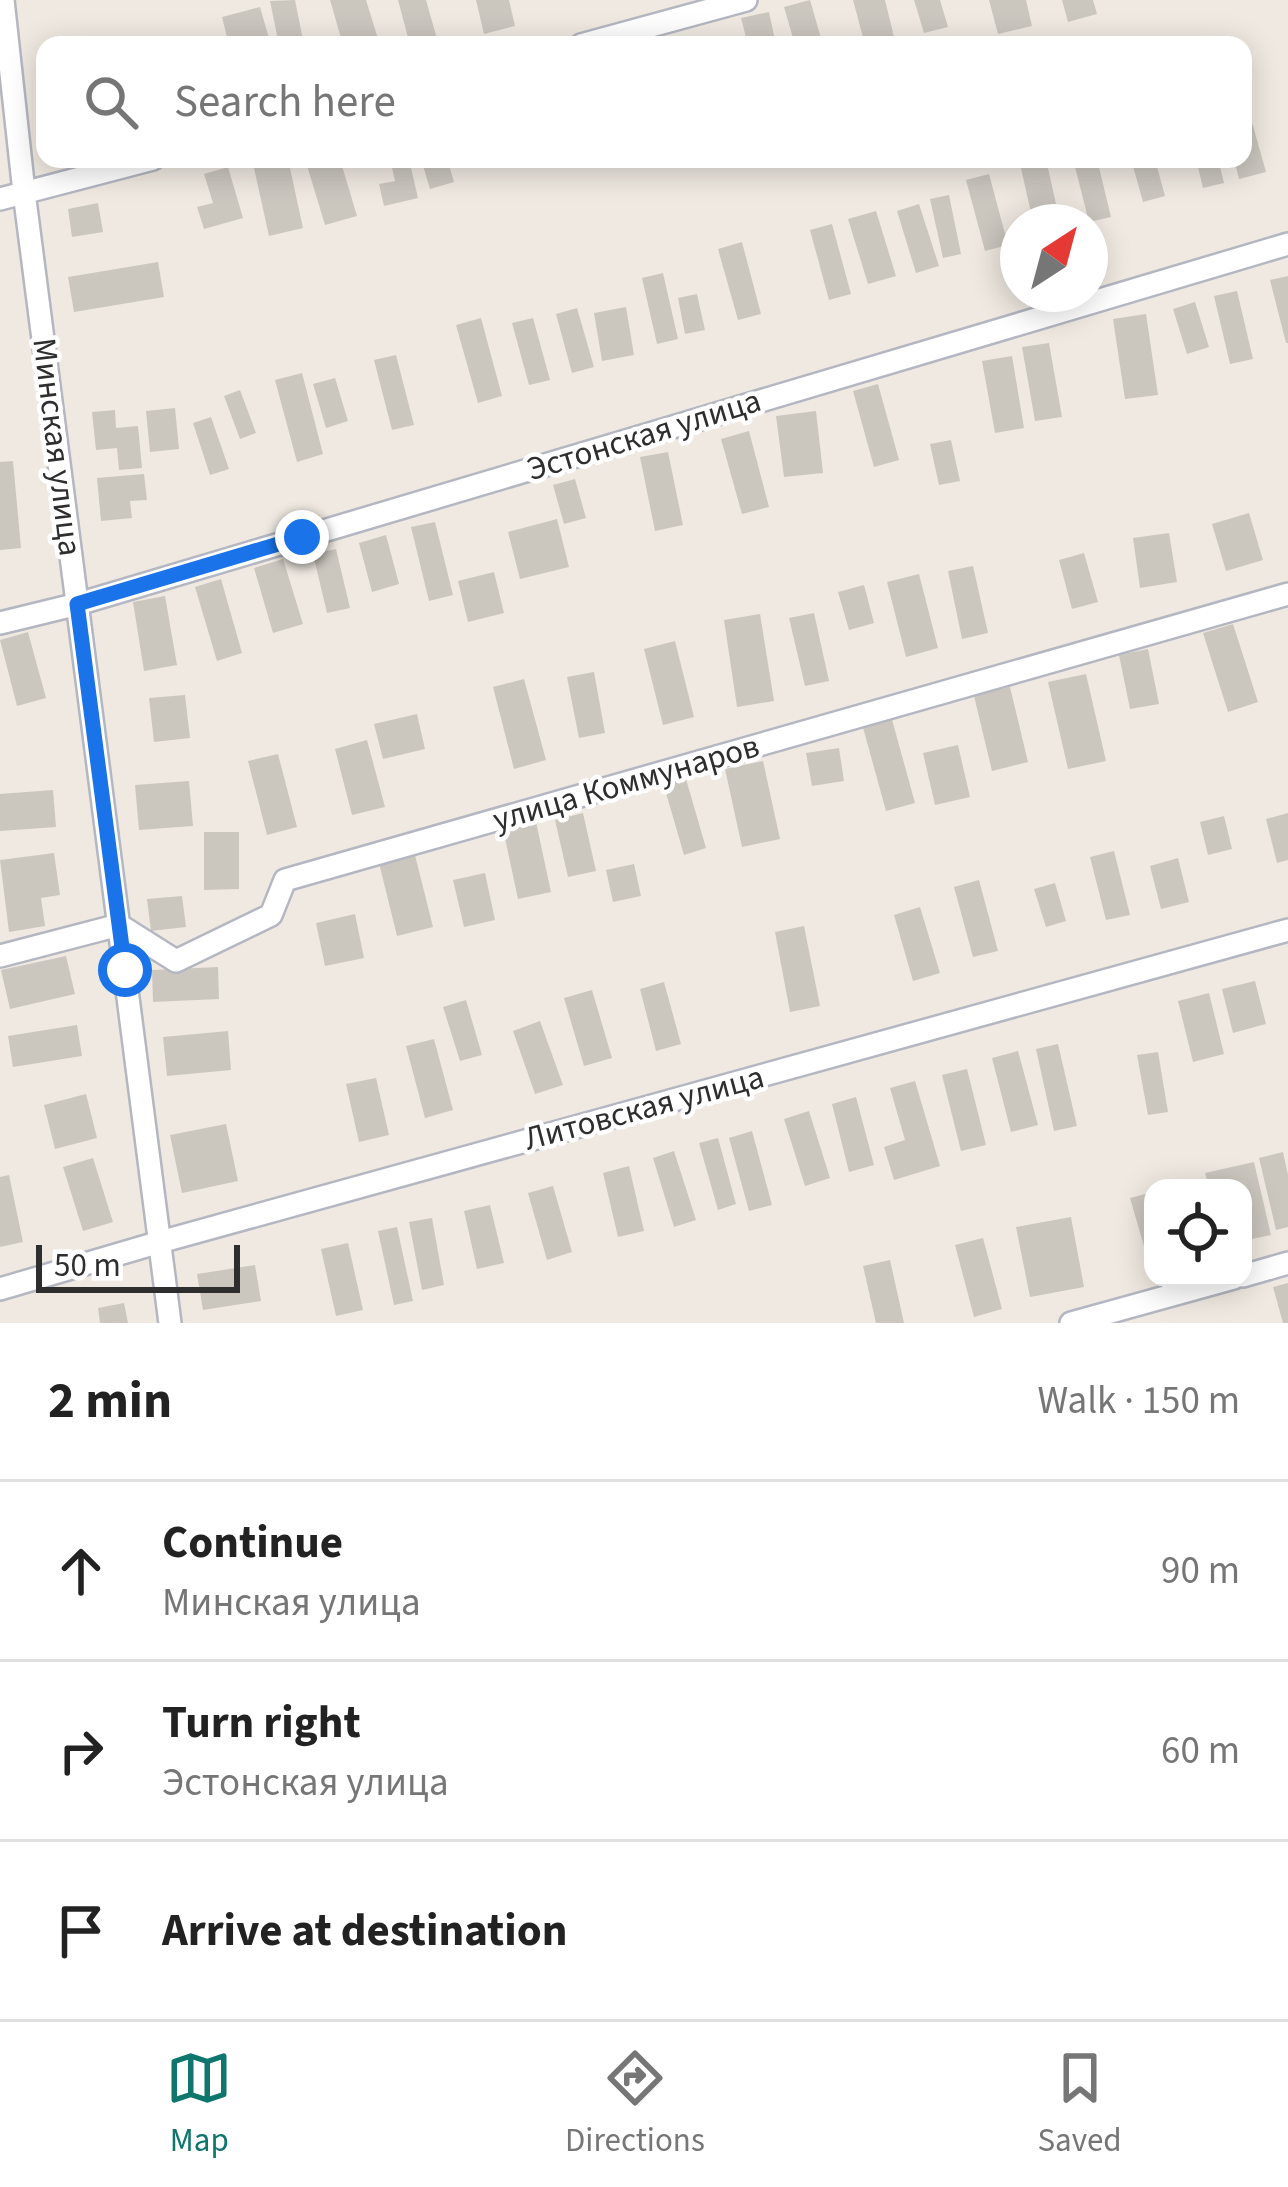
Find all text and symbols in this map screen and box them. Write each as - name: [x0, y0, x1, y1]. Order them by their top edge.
- search box: [36, 36, 1252, 168]
- icon: search: [78, 69, 144, 135]
- text: Search here: [174, 70, 396, 134]
- north arrow: [1000, 204, 1108, 312]
- street label: Минская улица: [20, 335, 94, 559]
- street label: Эстонская улица: [521, 377, 767, 493]
- route end: [275, 510, 329, 564]
- street label: улица Коммунаров: [487, 722, 765, 844]
- route start: [98, 943, 152, 997]
- street label: Литовская улица: [519, 1053, 769, 1163]
- map controls: [1144, 1179, 1252, 1287]
- button: locate: [1144, 1179, 1252, 1287]
- scale bar: [36, 1239, 240, 1292]
- text: 50 m: [54, 1242, 121, 1289]
- text: 2 min: [48, 1365, 172, 1437]
- text: Walk · 150 m: [1037, 1373, 1240, 1429]
- text: Continue: [162, 1511, 343, 1575]
- icon: ahead: [48, 1538, 114, 1604]
- text: 90 m: [1161, 1543, 1240, 1599]
- text: Минская улица: [162, 1575, 421, 1631]
- text: Turn right: [162, 1691, 361, 1755]
- icon: right: [48, 1718, 114, 1784]
- text: 60 m: [1161, 1723, 1240, 1779]
- text: Эстонская улица: [162, 1755, 449, 1811]
- icon: arrive: [48, 1898, 114, 1964]
- text: Arrive at destination: [162, 1899, 567, 1963]
- tab: Map: [166, 2045, 232, 2164]
- tab: Directions: [565, 2045, 705, 2164]
- tab: Saved: [1037, 2045, 1122, 2164]

